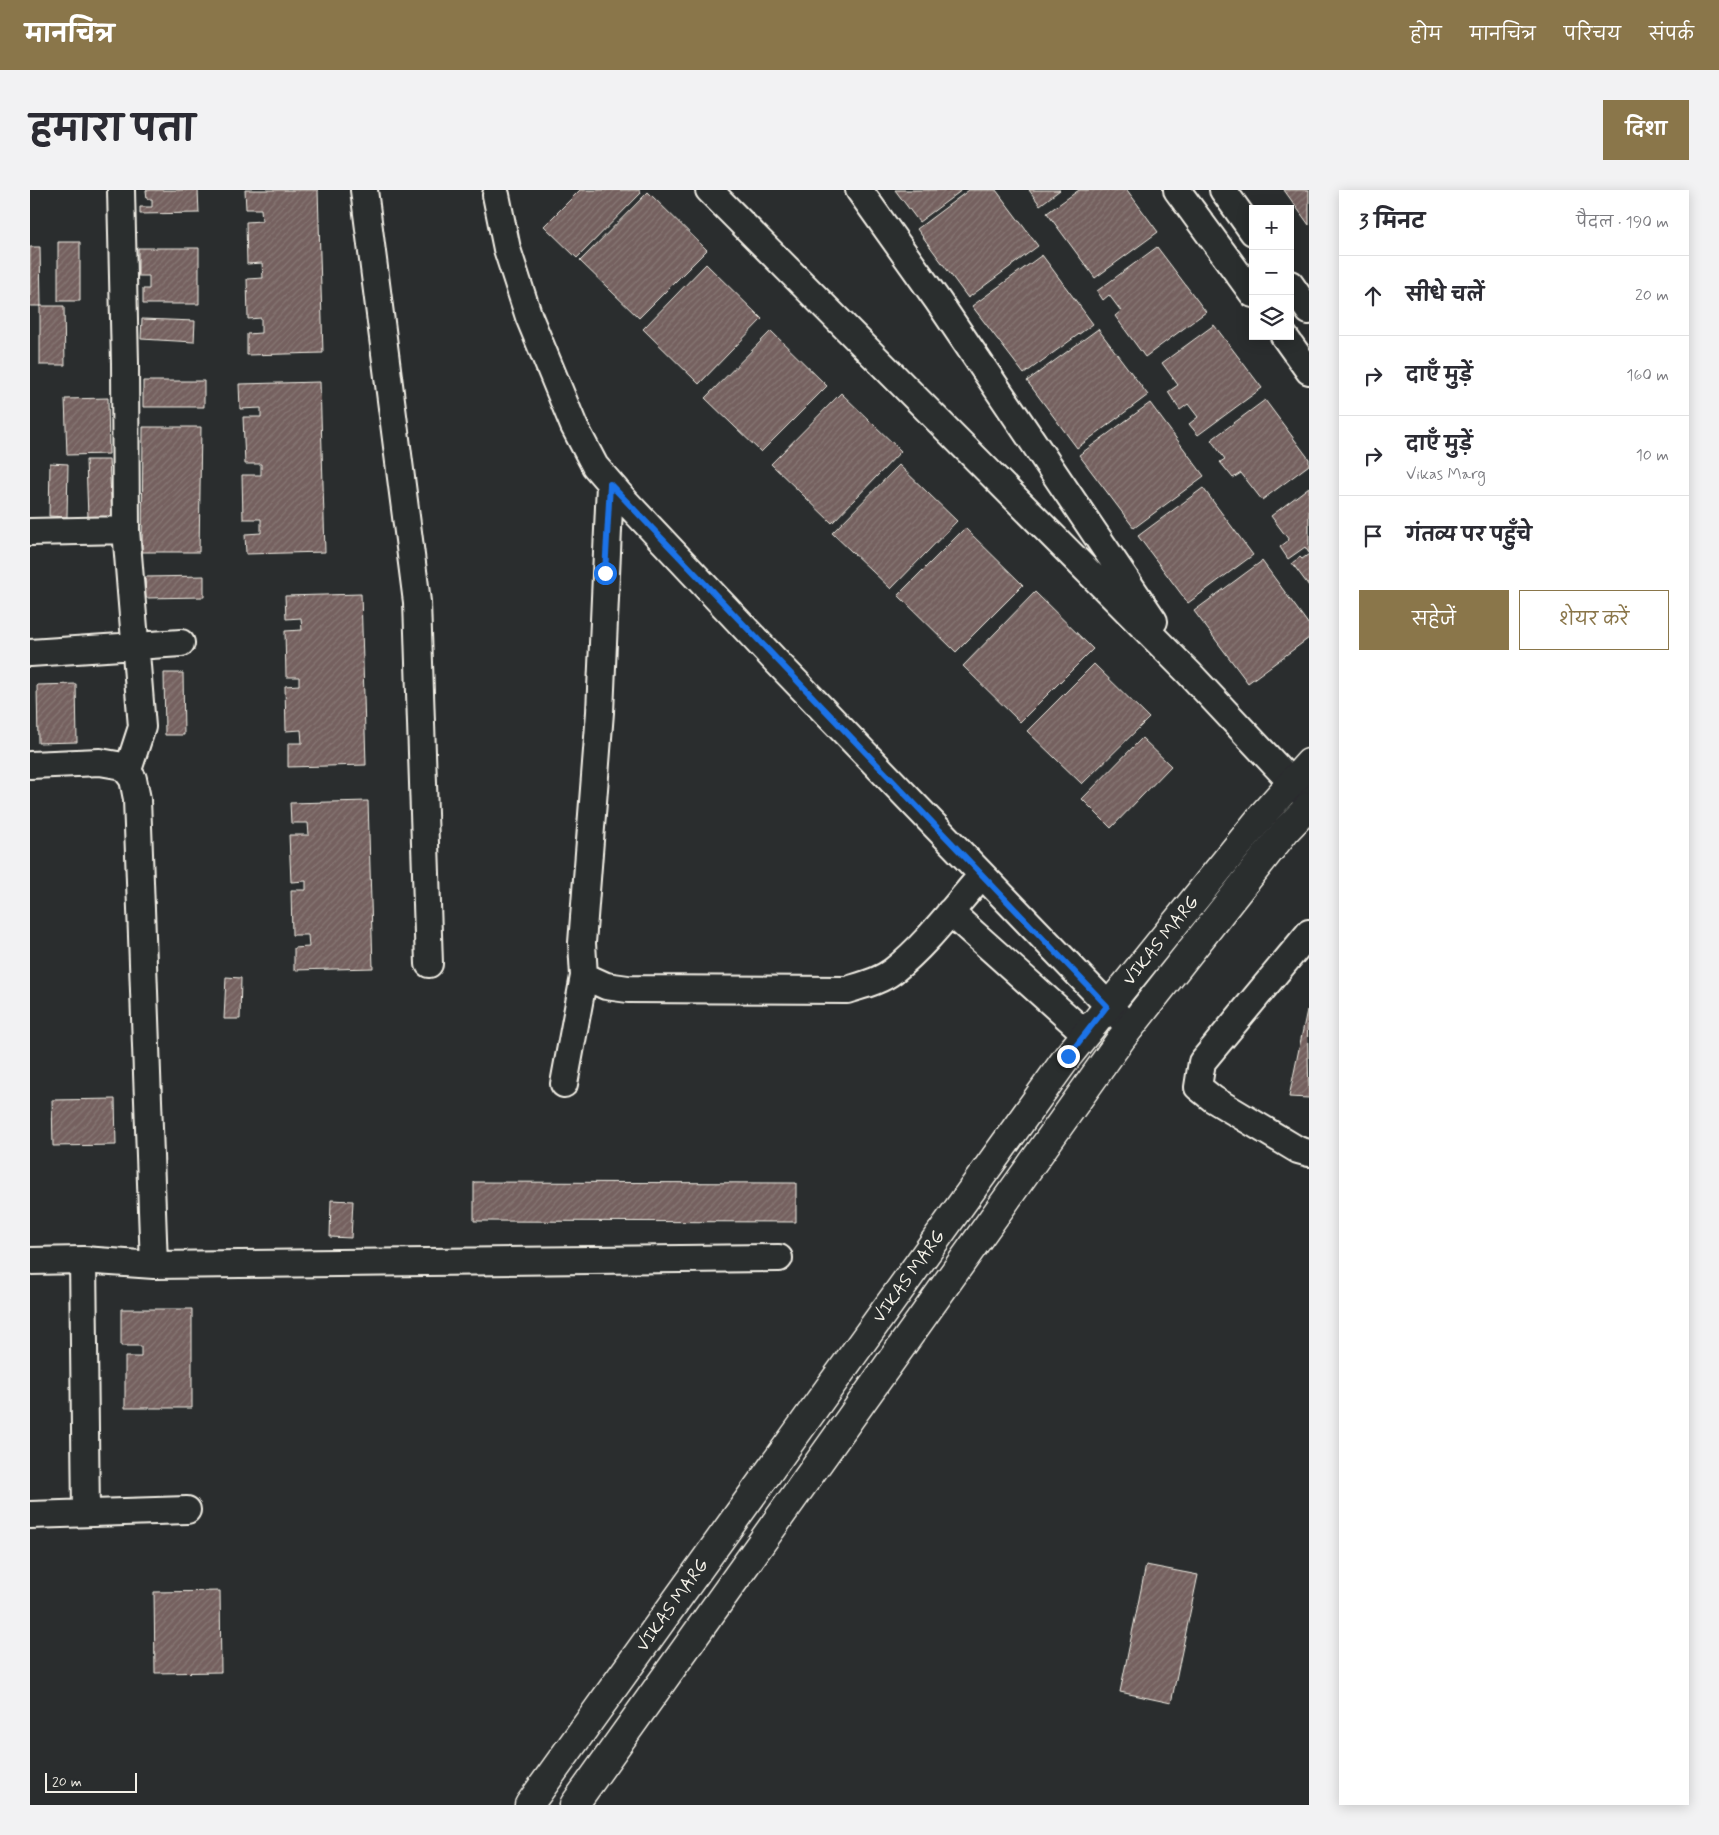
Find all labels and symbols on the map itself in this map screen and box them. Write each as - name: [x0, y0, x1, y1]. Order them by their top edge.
- route start: [594, 562, 617, 585]
- street label: VIKAS MARG: [1117, 891, 1205, 991]
- route end: [1057, 1045, 1080, 1068]
- street label: VIKAS MARG: [868, 1225, 951, 1328]
- street label: VIKAS MARG: [631, 1554, 714, 1657]
- scale bar: [45, 1770, 138, 1793]

